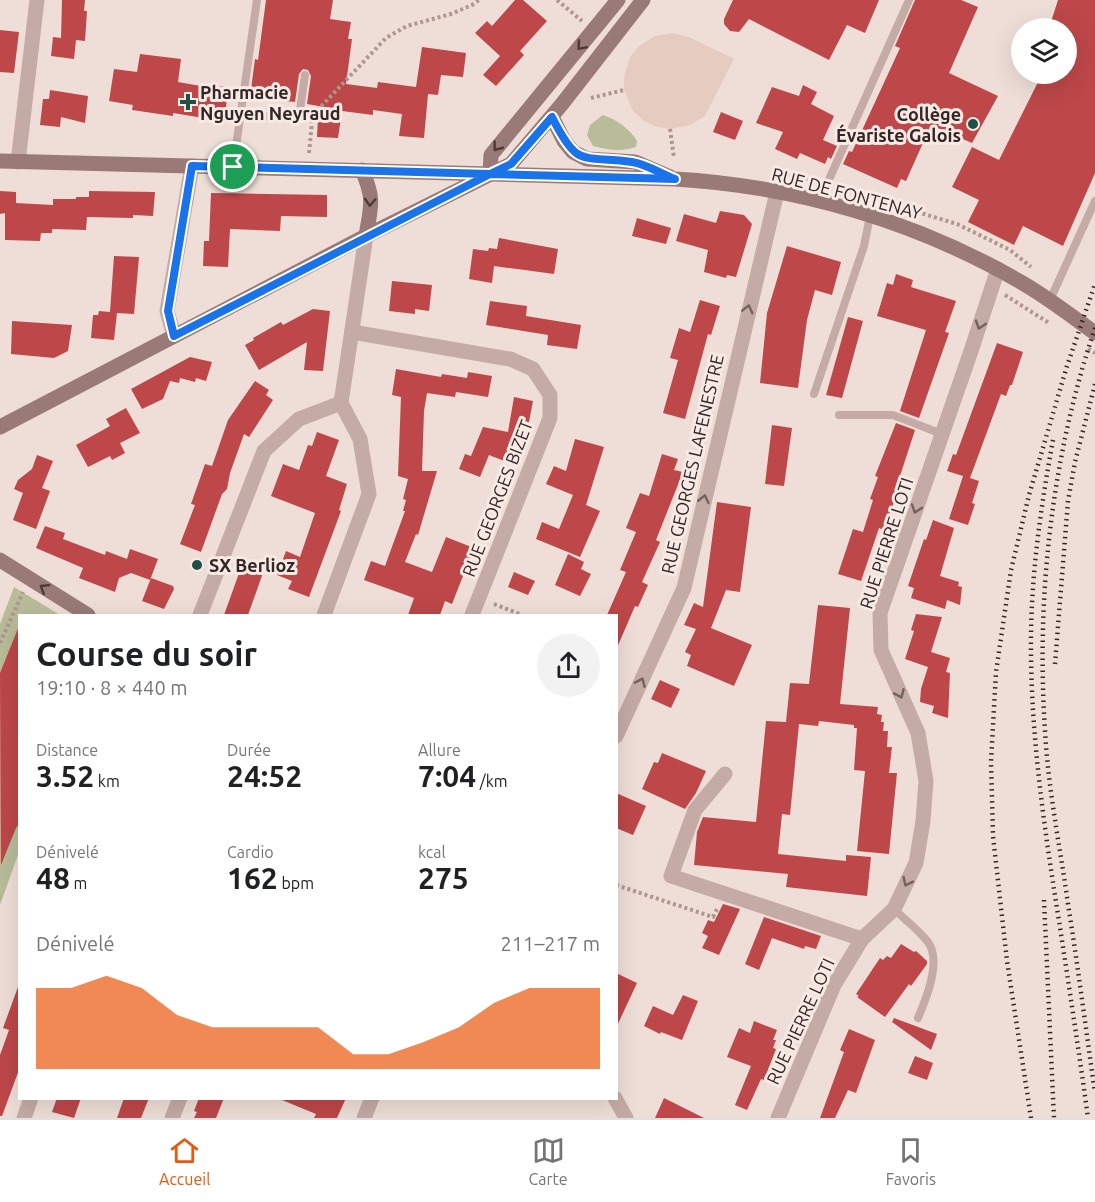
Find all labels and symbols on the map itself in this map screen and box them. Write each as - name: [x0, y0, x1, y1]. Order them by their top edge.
- one-way arrow: [577, 39, 588, 50]
- place label: Pharmacie Nguyen Neyraud: [200, 82, 341, 123]
- marker: Pharmacie Nguyen Neyraud: [181, 95, 195, 109]
- place label: Collège Évariste Galois: [836, 104, 961, 145]
- marker: Collège Évariste Galois: [966, 117, 980, 131]
- one-way arrow: [493, 140, 504, 151]
- pin: [207, 141, 258, 192]
- street label: RUE DE FONTENAY: [770, 163, 925, 223]
- one-way arrow: [364, 198, 377, 207]
- one-way arrow: [741, 304, 754, 314]
- one-way arrow: [975, 319, 987, 330]
- street label: RUE GEORGES LAFENESTRE: [657, 352, 727, 576]
- street label: RUE GEORGES BIZET: [458, 417, 536, 579]
- street label: RUE PIERRE LOTI: [855, 475, 917, 611]
- one-way arrow: [697, 494, 710, 504]
- one-way arrow: [911, 503, 924, 514]
- place label: SX Berlioz: [209, 555, 295, 575]
- marker: SX Berlioz: [190, 558, 204, 572]
- one-way arrow: [40, 583, 50, 595]
- one-way arrow: [633, 678, 645, 689]
- one-way arrow: [893, 688, 905, 699]
- one-way arrow: [903, 875, 914, 886]
- street label: RUE PIERRE LOTI: [762, 955, 838, 1087]

